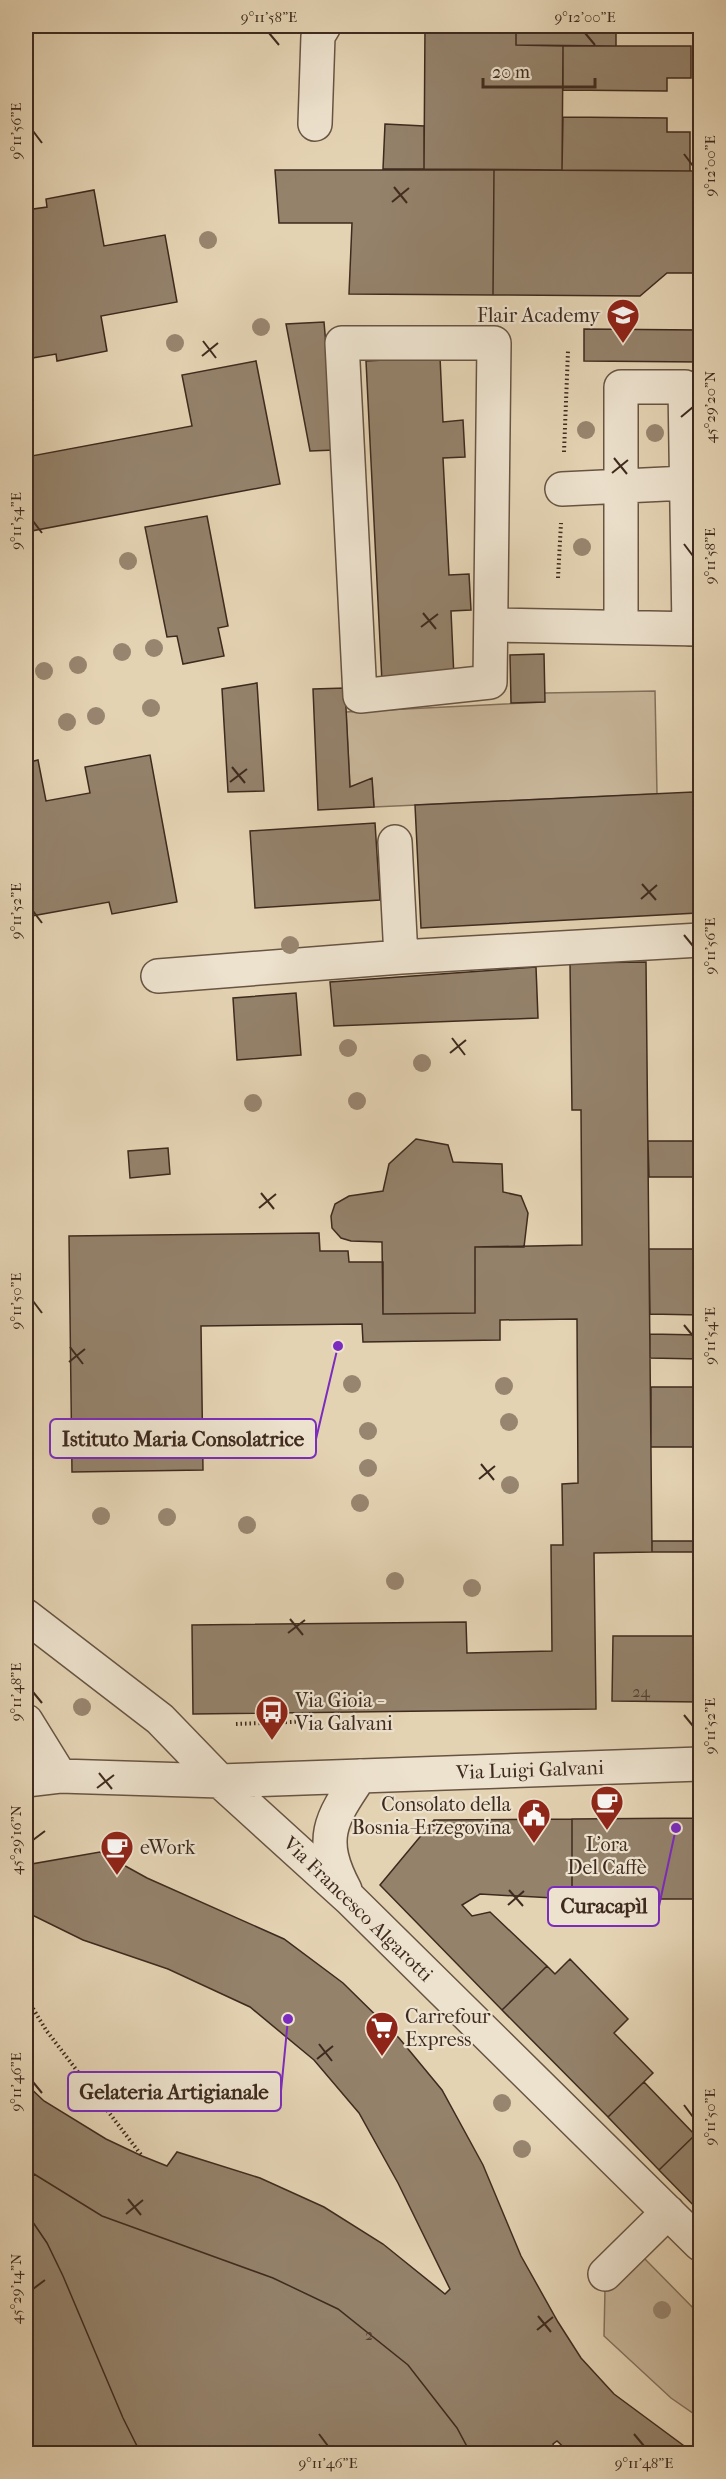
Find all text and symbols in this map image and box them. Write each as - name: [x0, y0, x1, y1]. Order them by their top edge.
- text: 9°11'58"E: [241, 8, 297, 26]
- text: 9°12'00"E: [554, 8, 616, 26]
- scale bar: [483, 51, 596, 89]
- text: 20 m: [492, 62, 530, 83]
- text: 9°11'56"E: [7, 103, 25, 159]
- text: 9°12'00"E: [701, 135, 719, 197]
- school or university icon: Flair Academy: [605, 297, 641, 344]
- place label: Flair Academy: [477, 304, 601, 327]
- text: 45°29'20"N: [701, 370, 719, 443]
- text: 9°11'54"E: [7, 492, 25, 550]
- text: 9°11'58"E: [701, 528, 719, 584]
- text: 9°11'52"E: [7, 883, 25, 939]
- text: 9°11'56"E: [701, 918, 719, 974]
- text: 9°11'50"E: [7, 1273, 25, 1329]
- text: 9°11'54"E: [701, 1307, 719, 1365]
- callout: Istituto Maria Consolatrice: [50, 1419, 316, 1458]
- text: Istituto Maria Consolatrice: [62, 1427, 305, 1451]
- text: 9°11'48"E: [7, 1663, 25, 1721]
- house number: 24: [632, 1682, 650, 1701]
- place label: Via Gioia - Via Galvani: [294, 1689, 393, 1735]
- bus stop icon: Via Gioia - Via Galvani: [254, 1694, 290, 1741]
- text: 9°11'52"E: [701, 1698, 719, 1754]
- street label: Via Luigi Galvani: [455, 1756, 604, 1784]
- cafe icon: L'ora Del Caffè: [589, 1784, 625, 1831]
- place label: Consolato della Bosnia-Erzegovina: [352, 1793, 512, 1839]
- public building icon: Consolato della Bosnia-Erzegovina: [516, 1797, 552, 1844]
- text: 45°29'16"N: [7, 1804, 25, 1875]
- cafe icon: eWork: [99, 1829, 135, 1876]
- street label: Via Francesco Algarotti: [278, 1831, 438, 1986]
- place label: L'ora Del Caffè: [567, 1833, 647, 1879]
- place label: eWork: [140, 1836, 196, 1859]
- callout: Curacapìl: [548, 1887, 659, 1926]
- text: Curacapìl: [561, 1894, 648, 1918]
- place label: Carrefour Express: [405, 2005, 491, 2051]
- supermarket icon: Carrefour Express: [364, 2010, 400, 2057]
- text: 9°11'46"E: [7, 2052, 25, 2112]
- callout: Gelateria Artigianale: [68, 2072, 281, 2111]
- text: Gelateria Artigianale: [79, 2080, 269, 2104]
- text: 9°11'50"E: [701, 2089, 719, 2145]
- text: 45°29'14"N: [7, 2253, 25, 2324]
- house number: 2: [365, 2325, 373, 2344]
- text: 9°11'46"E: [298, 2454, 358, 2472]
- text: 9°11'48"E: [615, 2454, 673, 2472]

